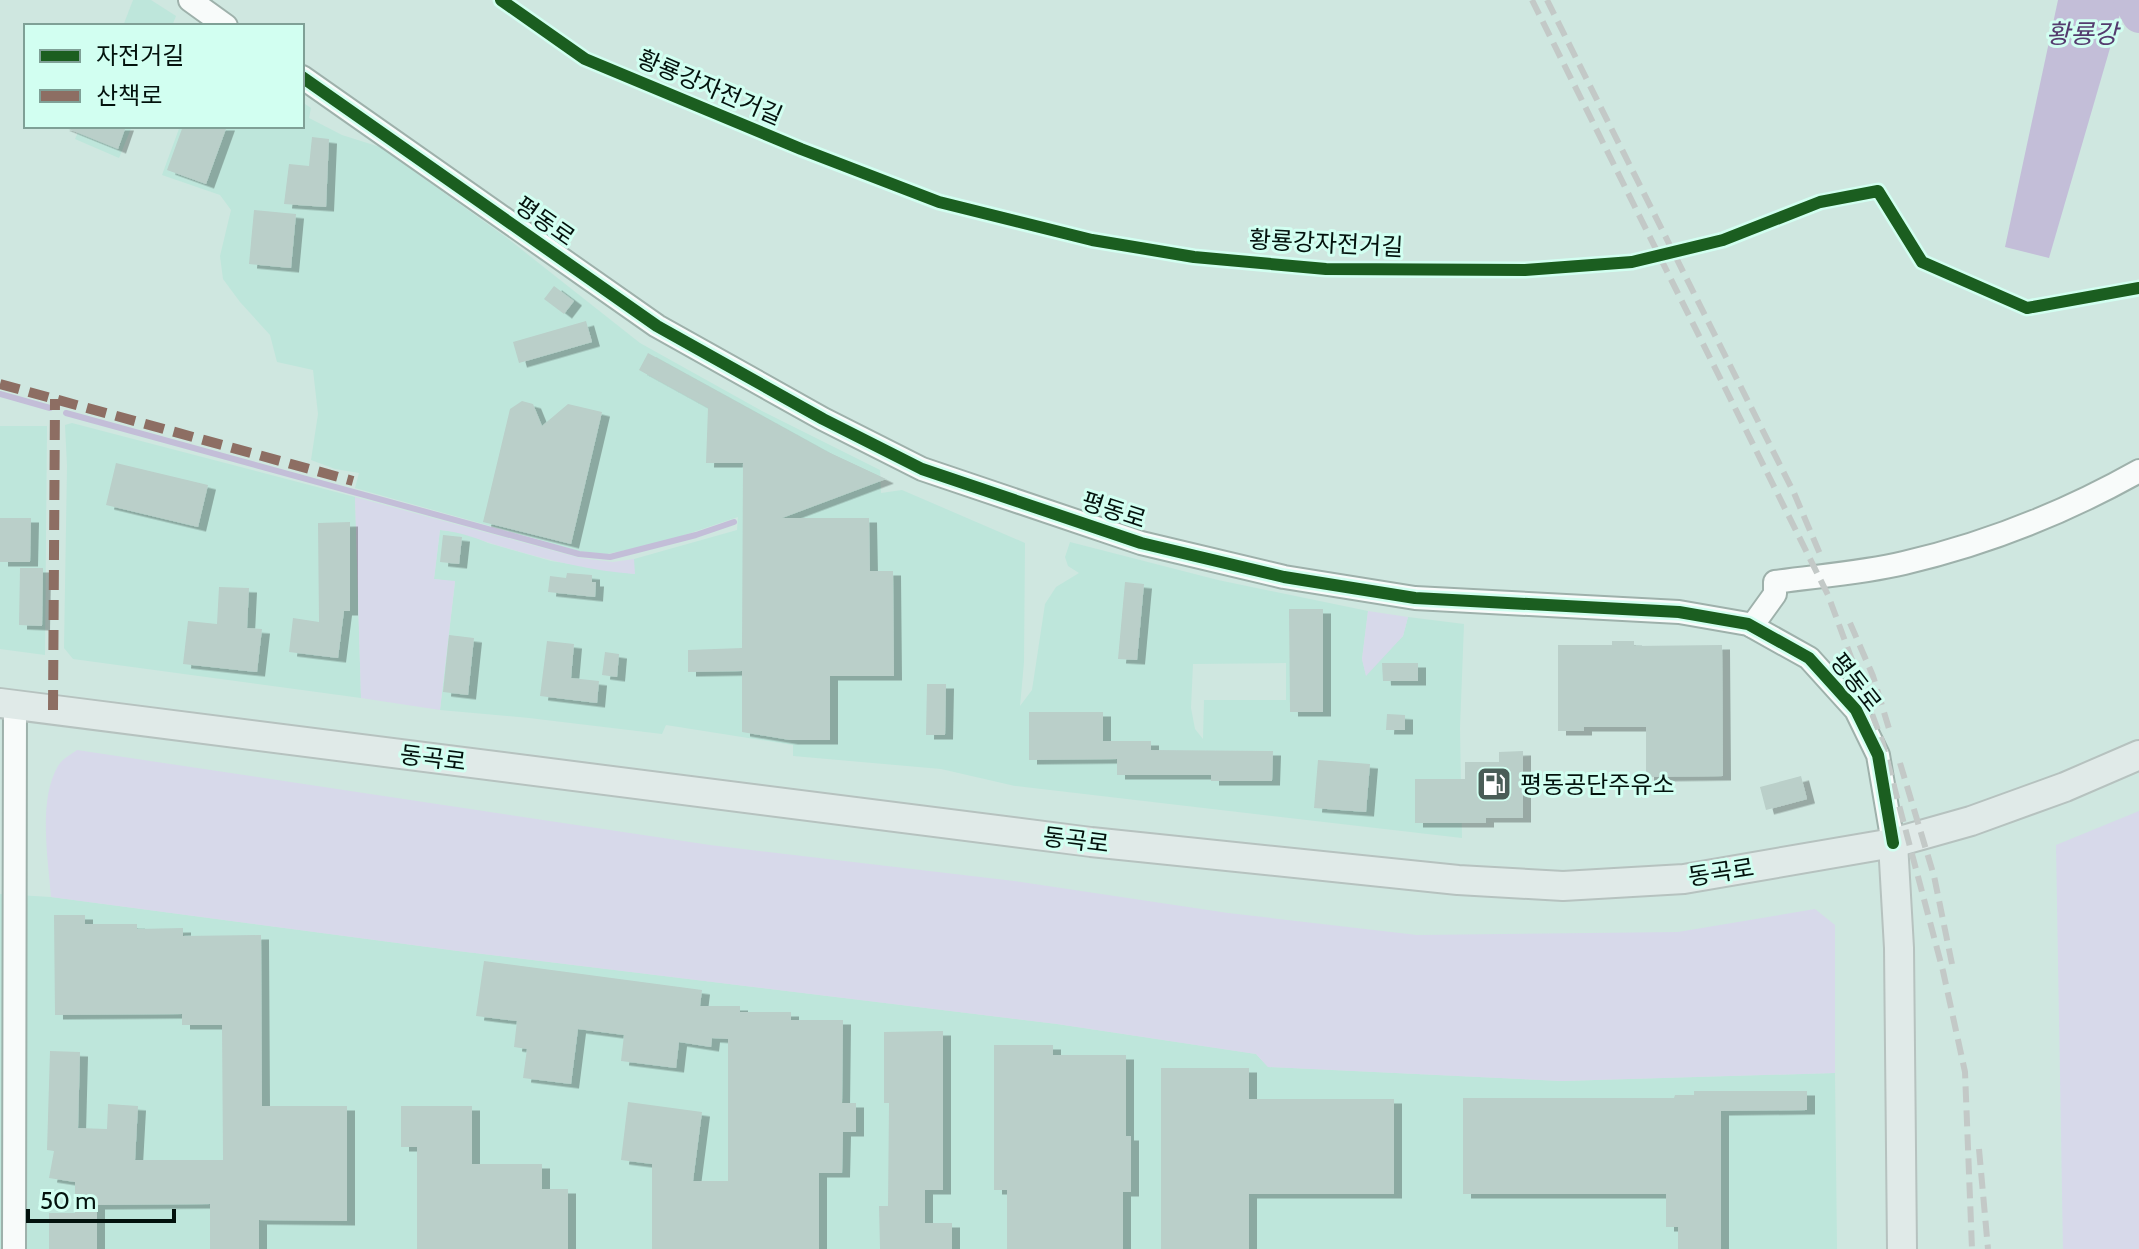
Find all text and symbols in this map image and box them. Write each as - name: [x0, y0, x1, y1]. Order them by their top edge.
- water label: 황룡강: [2046, 18, 2121, 50]
- legend: [24, 24, 304, 128]
- text: 자전거길: [96, 41, 184, 70]
- street label: 황룡강자전거길: [633, 43, 787, 131]
- text: 산책로: [96, 81, 162, 110]
- street label: 평동로: [510, 190, 580, 252]
- street label: 황룡강자전거길: [1248, 224, 1404, 262]
- street label: 평동로: [1078, 486, 1150, 534]
- street label: 평동로: [1824, 647, 1888, 717]
- street label: 동곡로: [398, 740, 468, 776]
- fuel station icon: 평동공단주유소: [1475, 765, 1513, 803]
- place label: 평동공단주유소: [1520, 770, 1675, 799]
- street label: 동곡로: [1041, 822, 1111, 858]
- street label: 동곡로: [1686, 852, 1756, 892]
- scale bar: [28, 1173, 174, 1223]
- text: 50 m: [40, 1186, 96, 1215]

